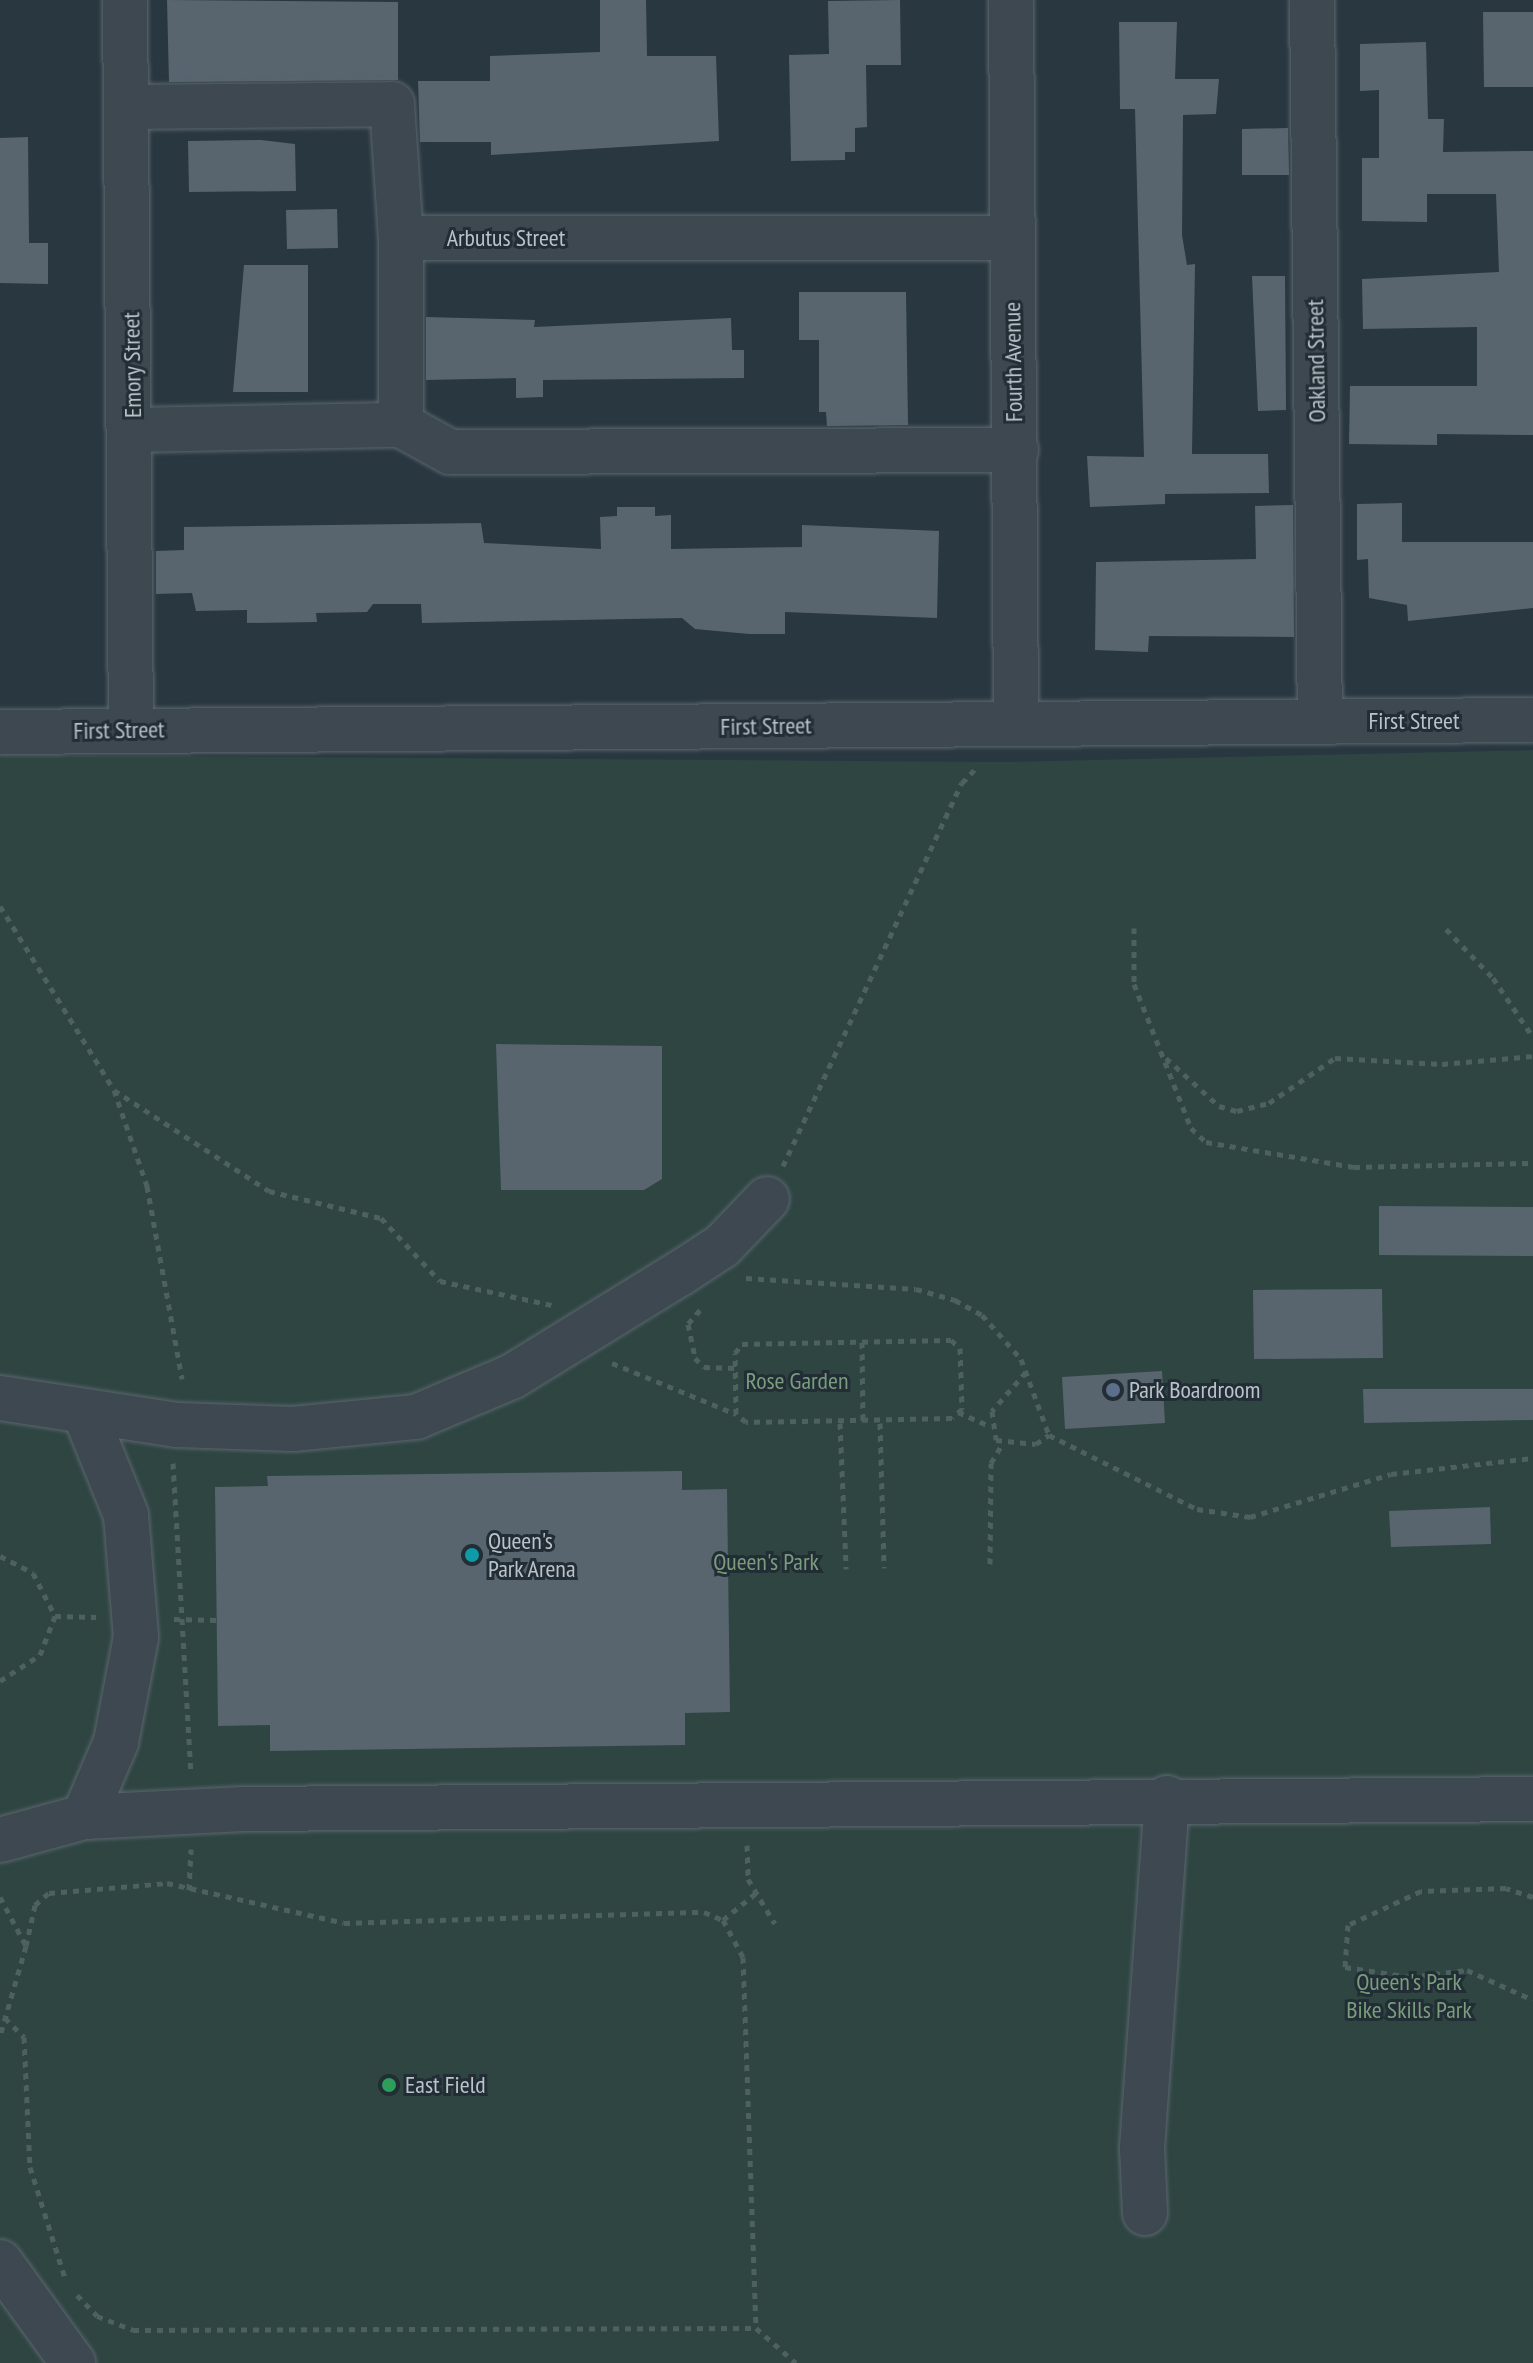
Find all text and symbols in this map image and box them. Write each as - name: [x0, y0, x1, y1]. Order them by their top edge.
- street label: Arbutus Street: [447, 224, 565, 252]
- street label: Oakland Street: [1301, 299, 1331, 423]
- street label: Fourth Avenue: [998, 301, 1028, 423]
- street label: Emory Street: [117, 311, 147, 419]
- street label: First Street: [1368, 707, 1460, 735]
- street label: First Street: [720, 711, 812, 741]
- street label: First Street: [73, 715, 165, 745]
- park label: Rose Garden: [746, 1367, 848, 1395]
- place label: Park Boardroom: [1129, 1376, 1261, 1404]
- marker: Park Boardroom: [1104, 1381, 1122, 1399]
- place label: Queen's Park Arena: [488, 1527, 577, 1583]
- marker: Queen's Park Arena: [463, 1546, 481, 1564]
- park label: Queen's Park: [713, 1548, 819, 1576]
- park label: Queen's Park Bike Skills Park: [1346, 1968, 1472, 2024]
- place label: East Field: [405, 2071, 486, 2099]
- marker: East Field: [380, 2076, 398, 2094]

